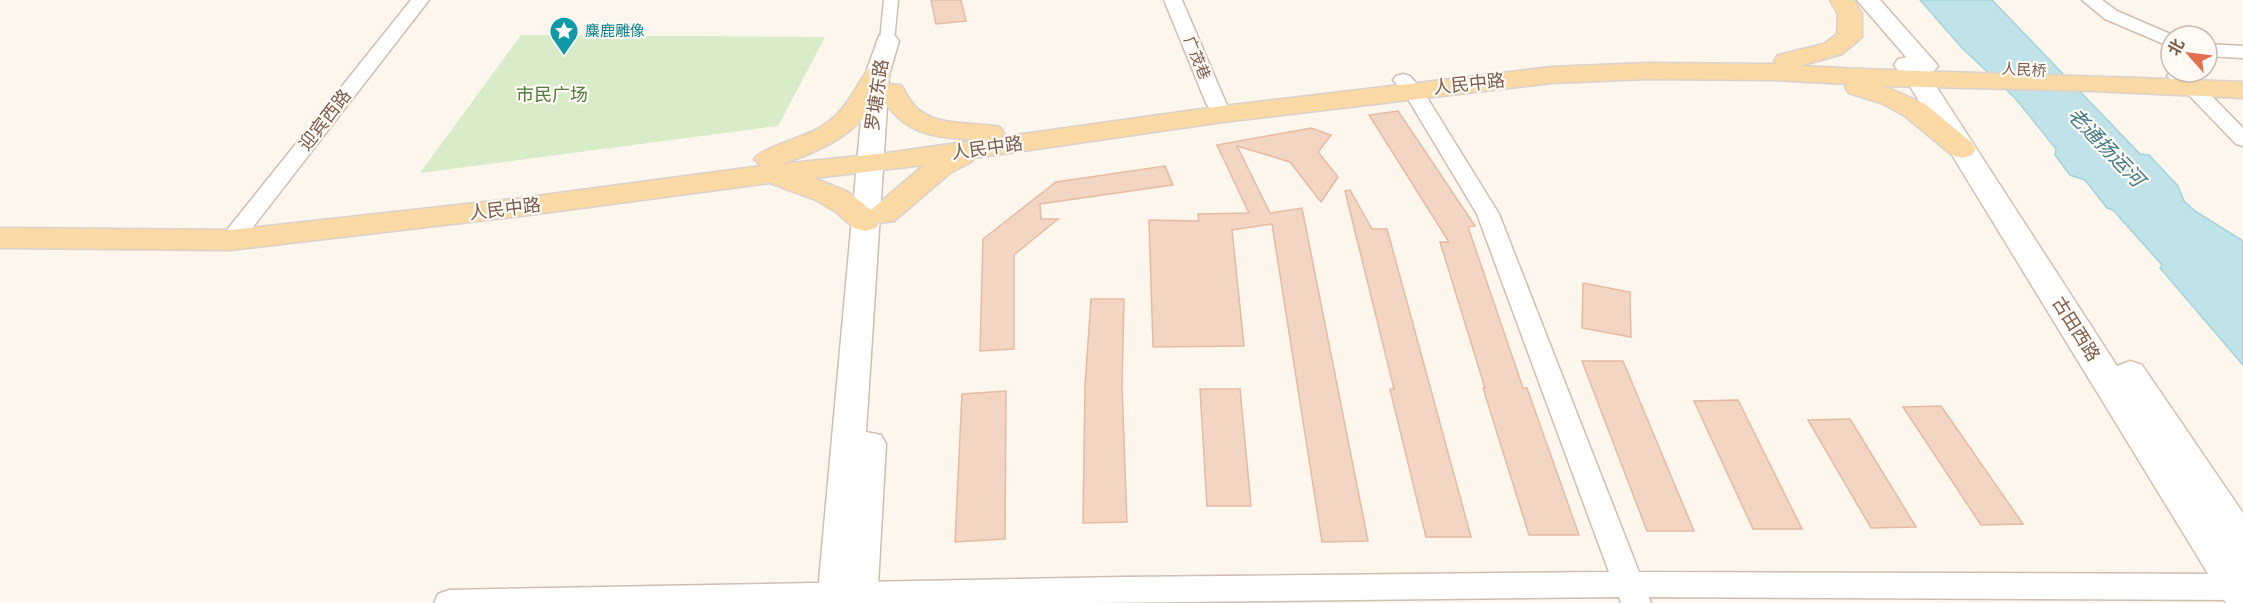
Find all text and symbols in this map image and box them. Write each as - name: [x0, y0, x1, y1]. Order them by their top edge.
- place icon: 麋鹿雕像: [548, 15, 580, 57]
- place label: 麋鹿雕像: [585, 20, 645, 40]
- north arrow: [2159, 24, 2219, 84]
- street label: 广茂巷: [1180, 33, 1216, 82]
- text: 北: [2162, 35, 2189, 59]
- street label: 罗塘东路: [859, 58, 893, 132]
- street label: 人民桥: [2001, 58, 2047, 80]
- street label: 人民中路: [1432, 67, 1506, 99]
- park label: 市民广场: [516, 82, 588, 106]
- street label: 迎宾西路: [293, 84, 356, 155]
- water label: 老通扬运河: [2062, 101, 2154, 195]
- street label: 人民中路: [950, 130, 1024, 164]
- street label: 人民中路: [468, 192, 542, 224]
- street label: 古田西路: [2048, 292, 2106, 365]

